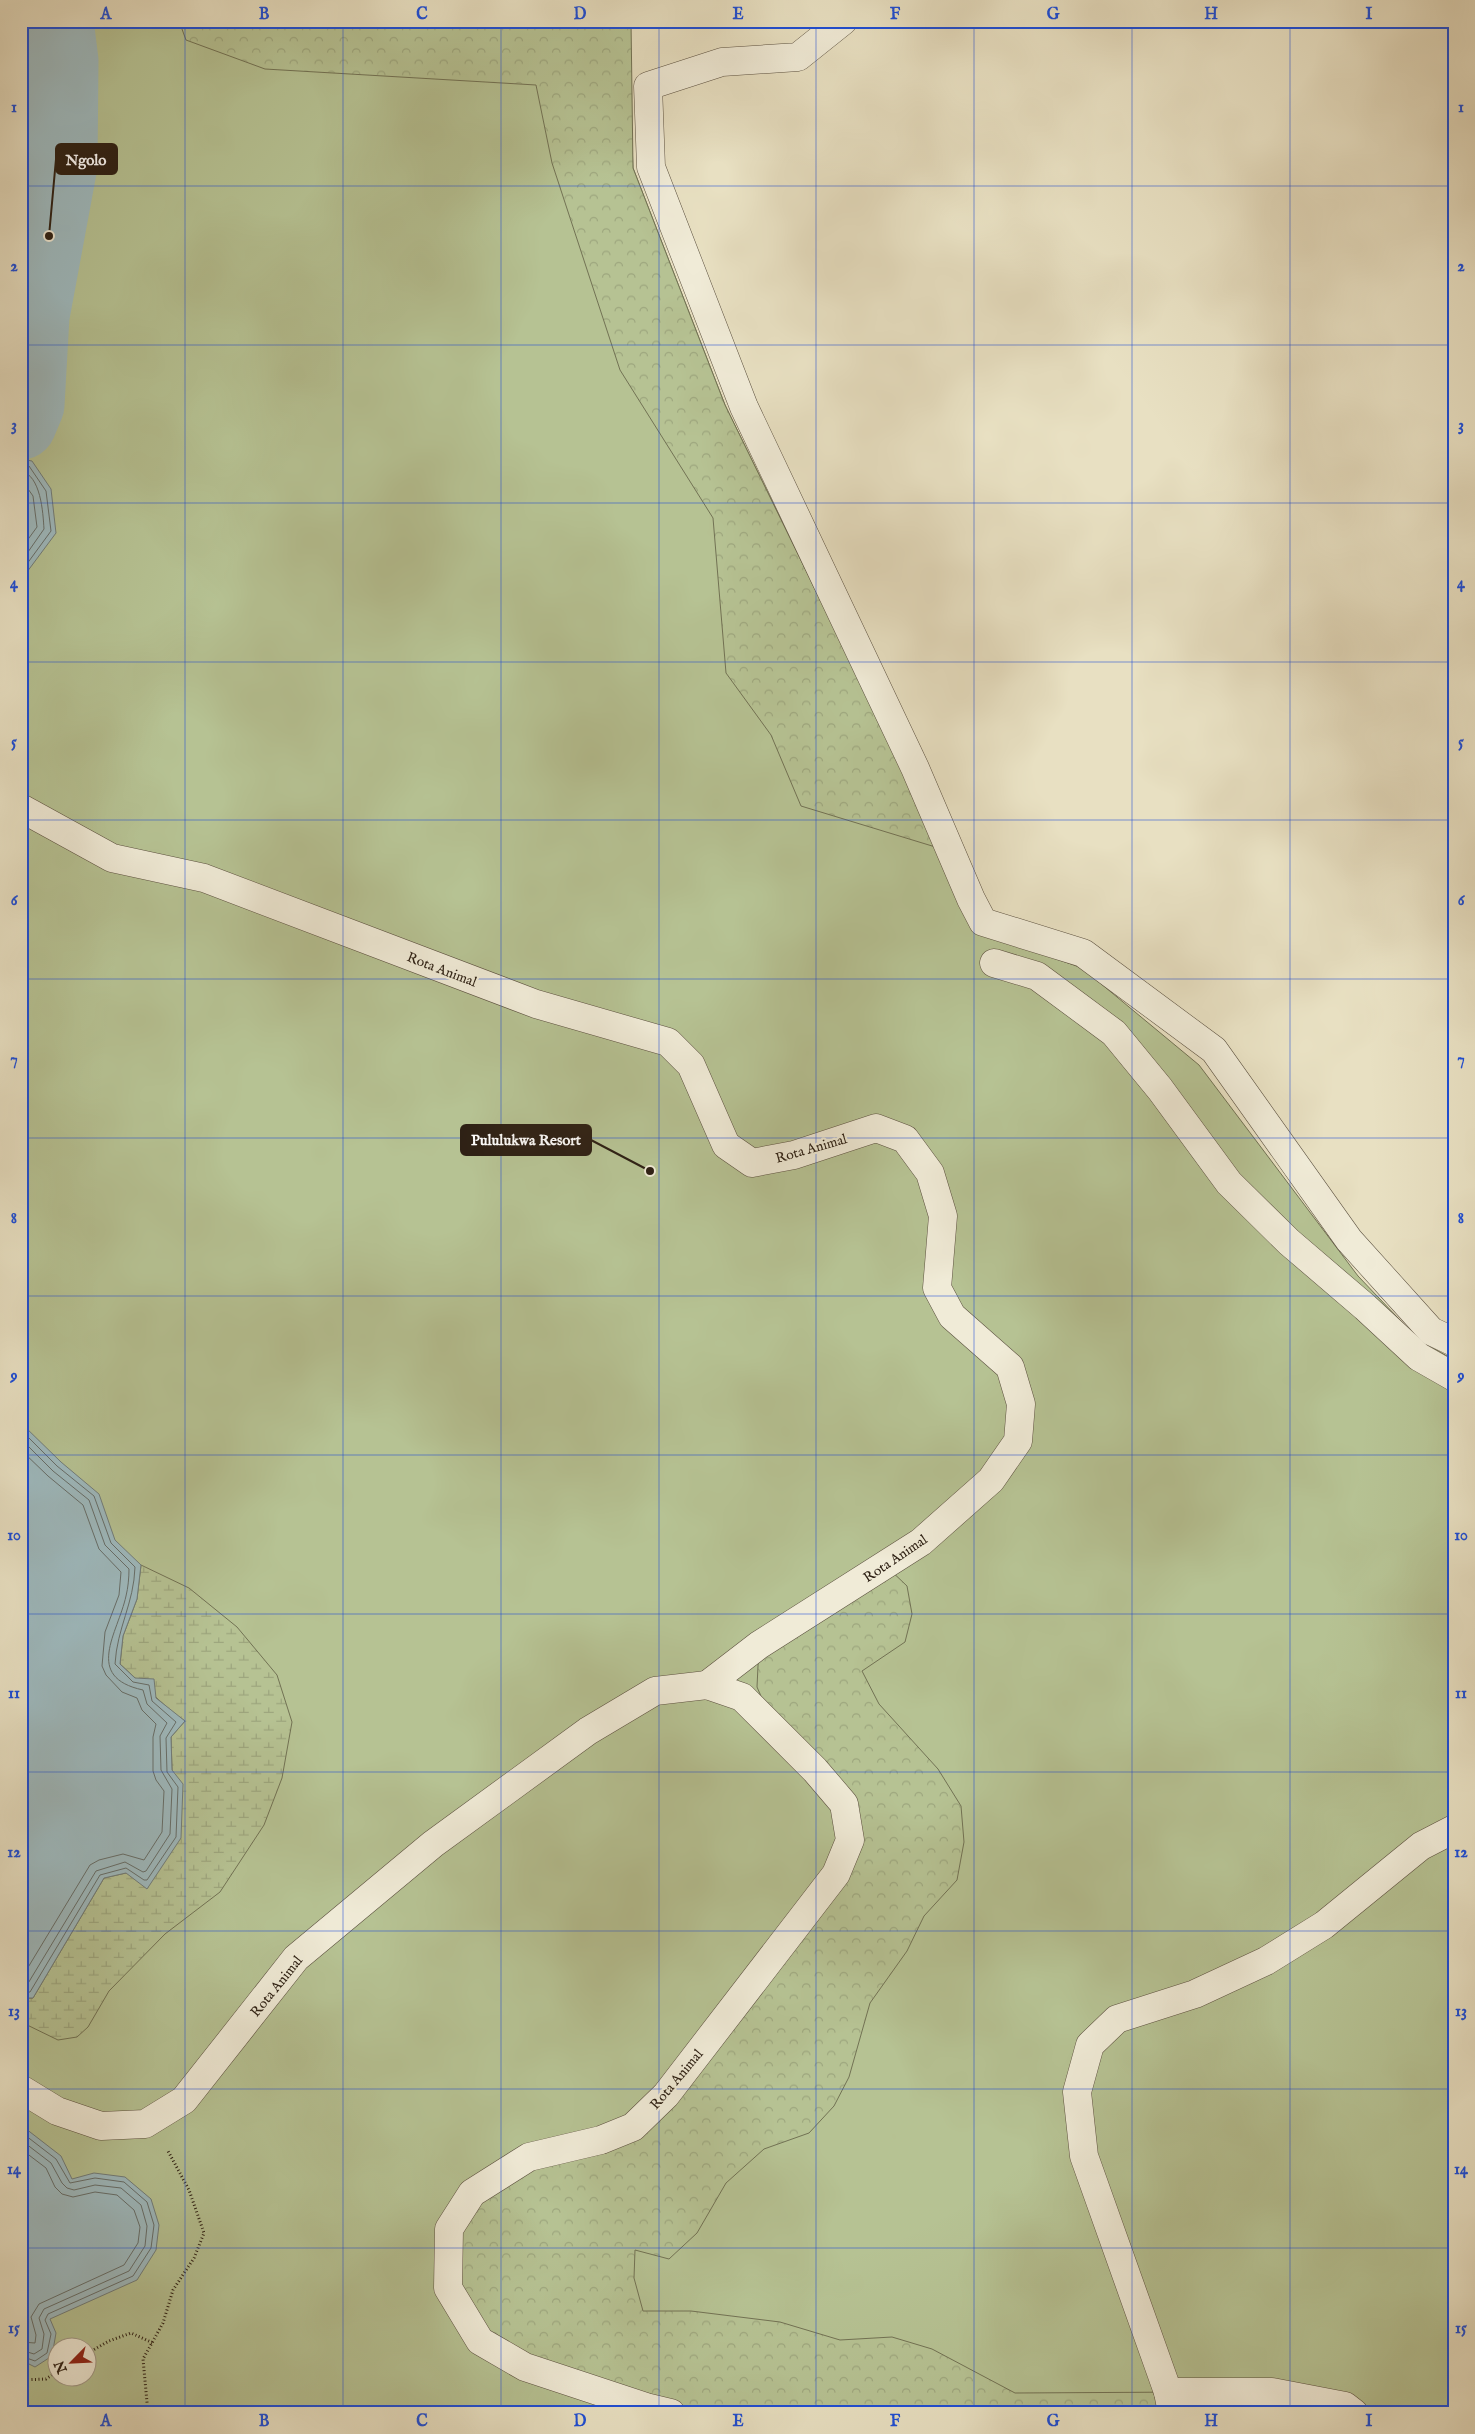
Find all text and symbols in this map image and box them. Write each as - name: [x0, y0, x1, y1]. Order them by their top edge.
- text: A: [100, 5, 113, 25]
- text: B: [259, 5, 270, 25]
- text: C: [416, 5, 428, 25]
- text: D: [574, 5, 587, 25]
- text: E: [732, 5, 744, 25]
- text: F: [890, 5, 901, 25]
- text: G: [1047, 5, 1060, 25]
- text: H: [1204, 5, 1218, 25]
- text: I: [1366, 5, 1373, 25]
- text: 1: [11, 98, 17, 118]
- text: 1: [1458, 98, 1464, 118]
- callout: Ngolo: [56, 144, 117, 174]
- text: Ngolo: [65, 151, 106, 170]
- text: 2: [10, 257, 18, 277]
- text: 2: [1457, 257, 1465, 277]
- text: 3: [11, 416, 17, 436]
- text: 3: [1458, 416, 1464, 436]
- text: 4: [10, 574, 19, 594]
- text: 4: [1457, 574, 1466, 594]
- text: 5: [11, 733, 17, 753]
- text: 5: [1458, 733, 1464, 753]
- text: 6: [11, 891, 19, 911]
- text: 6: [1458, 891, 1466, 911]
- street label: Rota Animal: [404, 948, 479, 992]
- text: 7: [10, 1050, 18, 1070]
- text: 7: [1457, 1050, 1465, 1070]
- callout: Pululukwa Resort: [461, 1125, 591, 1155]
- street label: Rota Animal: [774, 1130, 849, 1168]
- text: Pululukwa Resort: [471, 1131, 582, 1150]
- text: 8: [11, 1209, 17, 1229]
- text: 8: [1458, 1209, 1464, 1229]
- text: 9: [10, 1367, 18, 1387]
- text: 9: [1457, 1367, 1465, 1387]
- text: 10: [7, 1526, 21, 1546]
- text: 10: [1454, 1526, 1468, 1546]
- street label: Rota Animal: [860, 1531, 931, 1587]
- text: 11: [8, 1684, 20, 1704]
- text: 11: [1455, 1684, 1467, 1704]
- text: 12: [7, 1843, 21, 1863]
- text: 12: [1454, 1843, 1468, 1863]
- street label: Rota Animal: [247, 1952, 307, 2021]
- text: 13: [8, 2002, 20, 2022]
- text: 13: [1455, 2002, 1467, 2022]
- street label: Rota Animal: [646, 2046, 707, 2114]
- text: 14: [7, 2160, 22, 2180]
- text: 14: [1454, 2160, 1469, 2180]
- text: 15: [8, 2319, 20, 2339]
- text: 15: [1455, 2319, 1467, 2339]
- north arrow: [48, 2336, 98, 2386]
- text: N: [50, 2358, 72, 2377]
- text: A: [100, 2412, 113, 2432]
- text: B: [259, 2412, 270, 2432]
- text: C: [416, 2412, 428, 2432]
- text: D: [574, 2412, 587, 2432]
- text: E: [732, 2412, 744, 2432]
- text: F: [890, 2412, 901, 2432]
- text: G: [1047, 2412, 1060, 2432]
- text: H: [1204, 2412, 1218, 2432]
- text: I: [1366, 2412, 1373, 2432]

